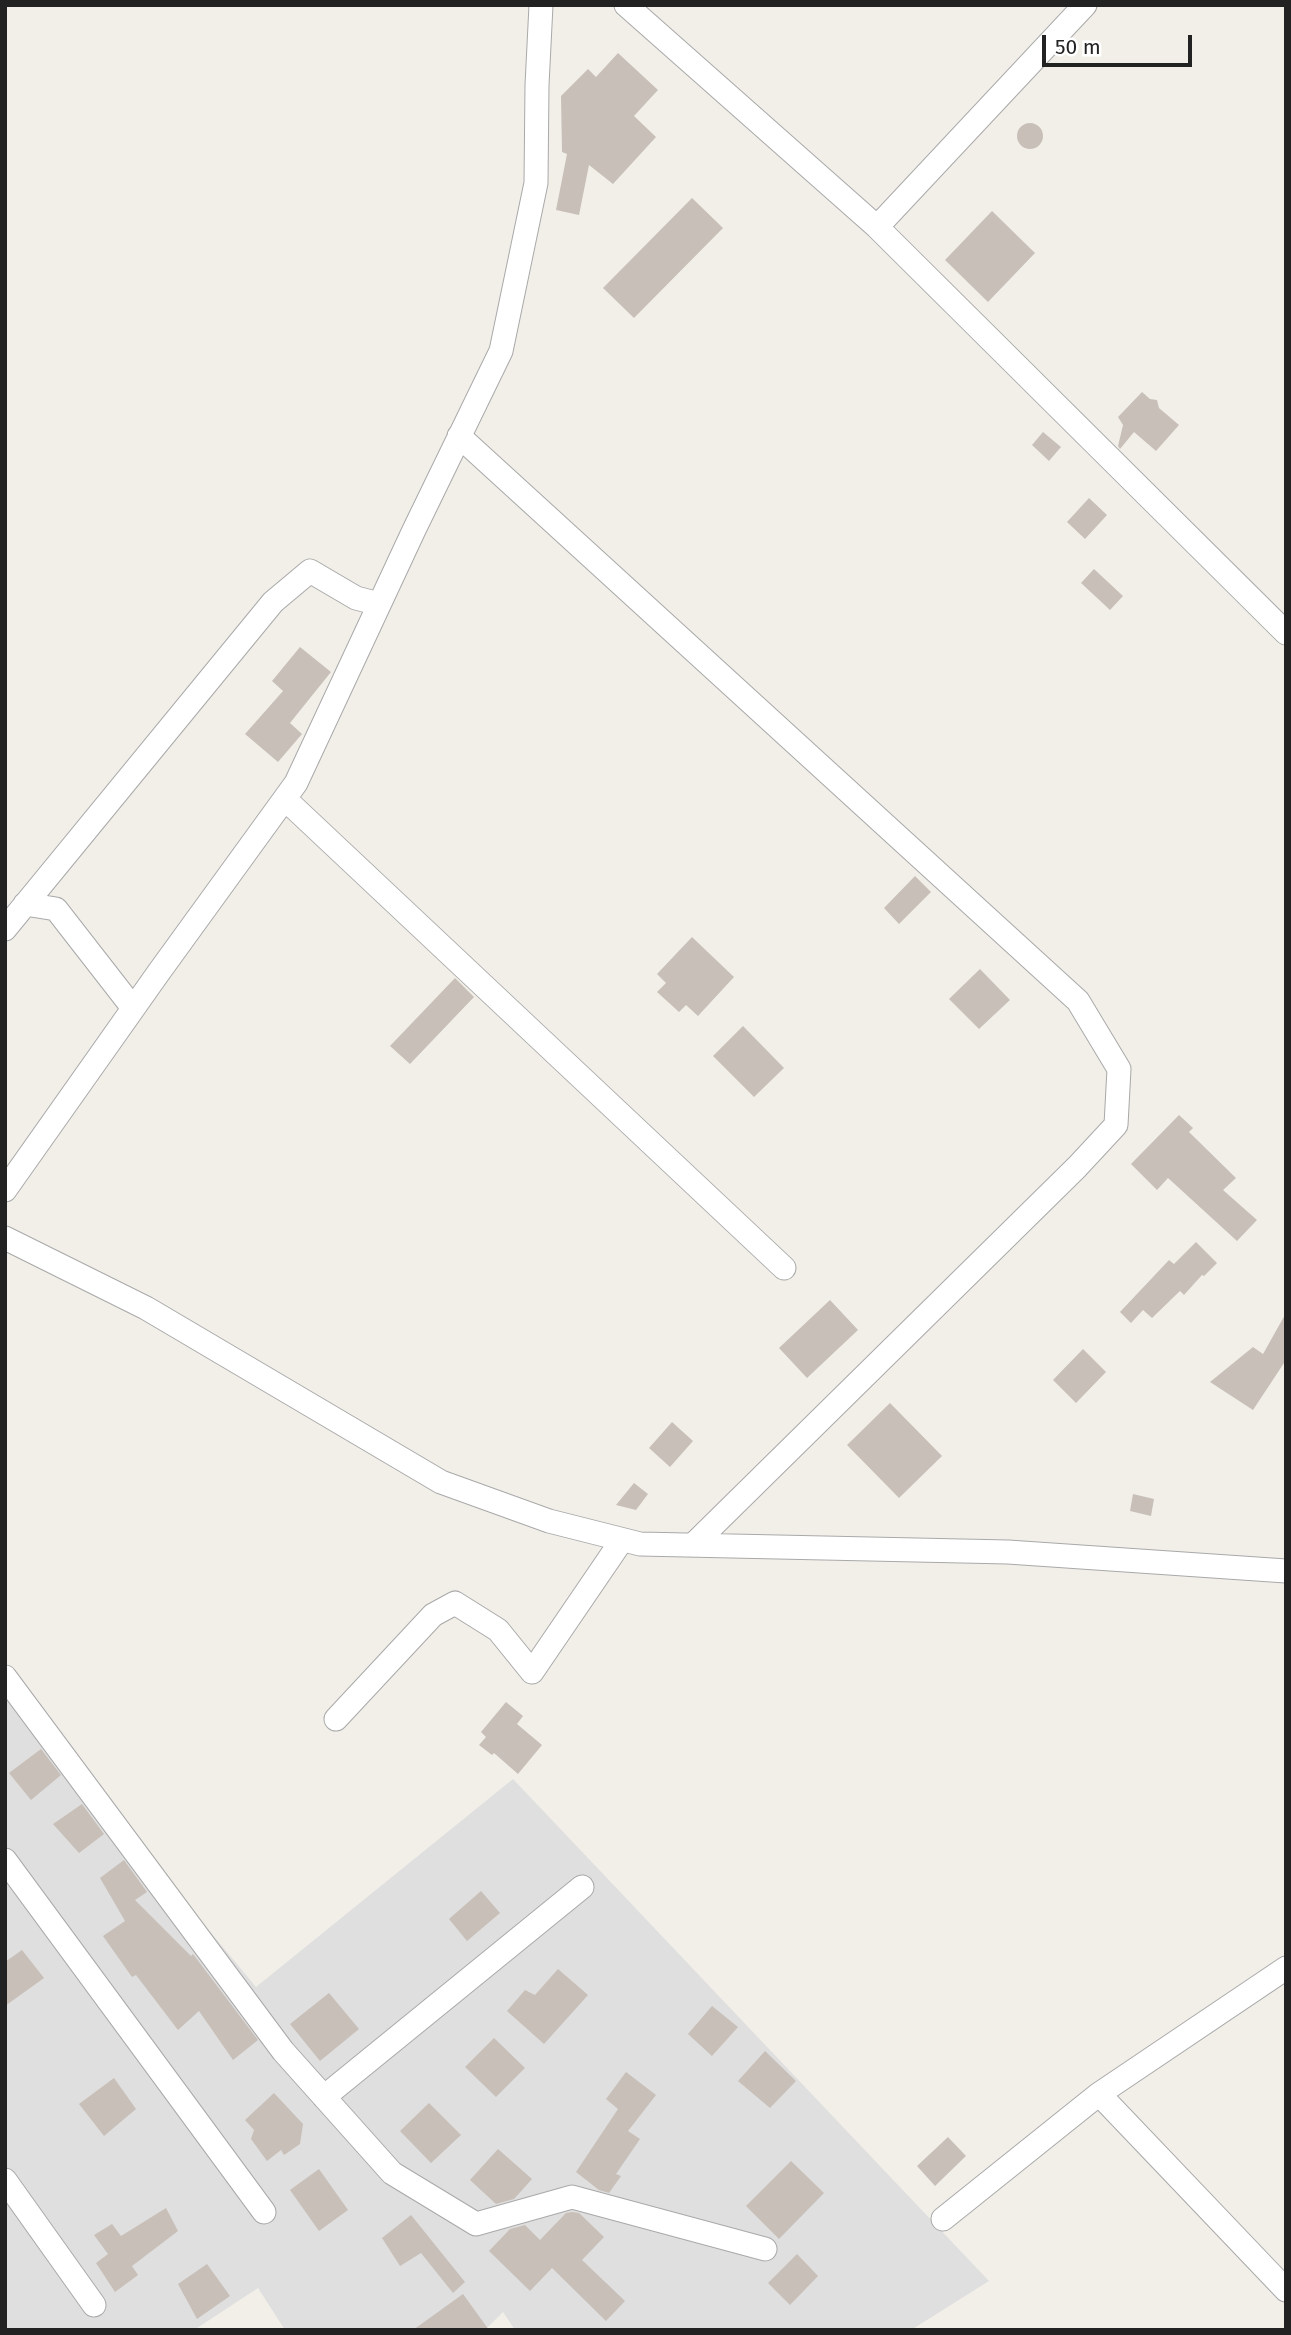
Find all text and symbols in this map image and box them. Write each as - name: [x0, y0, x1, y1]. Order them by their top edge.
- scale bar: [1046, 21, 1196, 65]
- text: 50 m: [1055, 34, 1101, 60]

